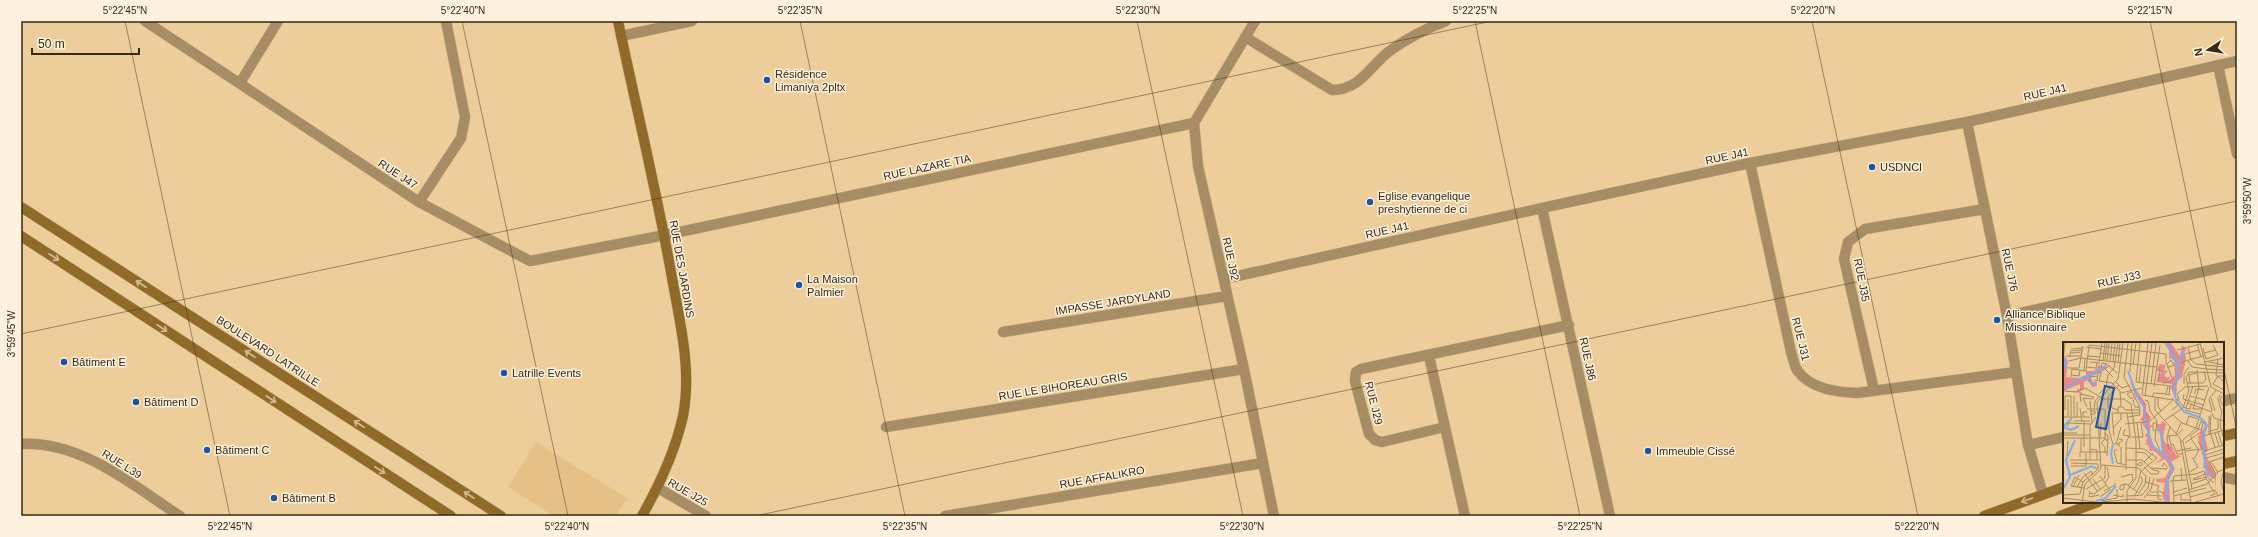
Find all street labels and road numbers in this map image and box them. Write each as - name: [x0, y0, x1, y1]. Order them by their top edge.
- street label: RUE J41: [2022, 81, 2068, 103]
- street label: RUE J41: [1704, 146, 1750, 166]
- street label: RUE LAZARE TIA: [882, 152, 972, 182]
- street label: RUE J47: [376, 157, 420, 191]
- street label: RUE DES JARDINS: [667, 219, 697, 319]
- street label: RUE J41: [1364, 219, 1410, 241]
- street label: RUE J92: [1221, 236, 1241, 282]
- street label: RUE J76: [2000, 247, 2020, 293]
- street label: RUE J35: [1852, 257, 1872, 303]
- street label: RUE J33: [2096, 268, 2142, 290]
- street label: IMPASSE JARDYLAND: [1054, 287, 1172, 317]
- street label: BOULEVARD LATRILLE: [214, 313, 322, 389]
- street label: RUE J31: [1790, 316, 1812, 362]
- street label: RUE J86: [1578, 336, 1598, 382]
- street label: RUE LE BIHOREAU GRIS: [998, 370, 1128, 402]
- street label: RUE J29: [1363, 380, 1385, 426]
- street label: RUE L39: [100, 447, 144, 481]
- street label: RUE AFFALIKRO: [1059, 464, 1146, 490]
- street label: RUE J25: [666, 476, 710, 508]

